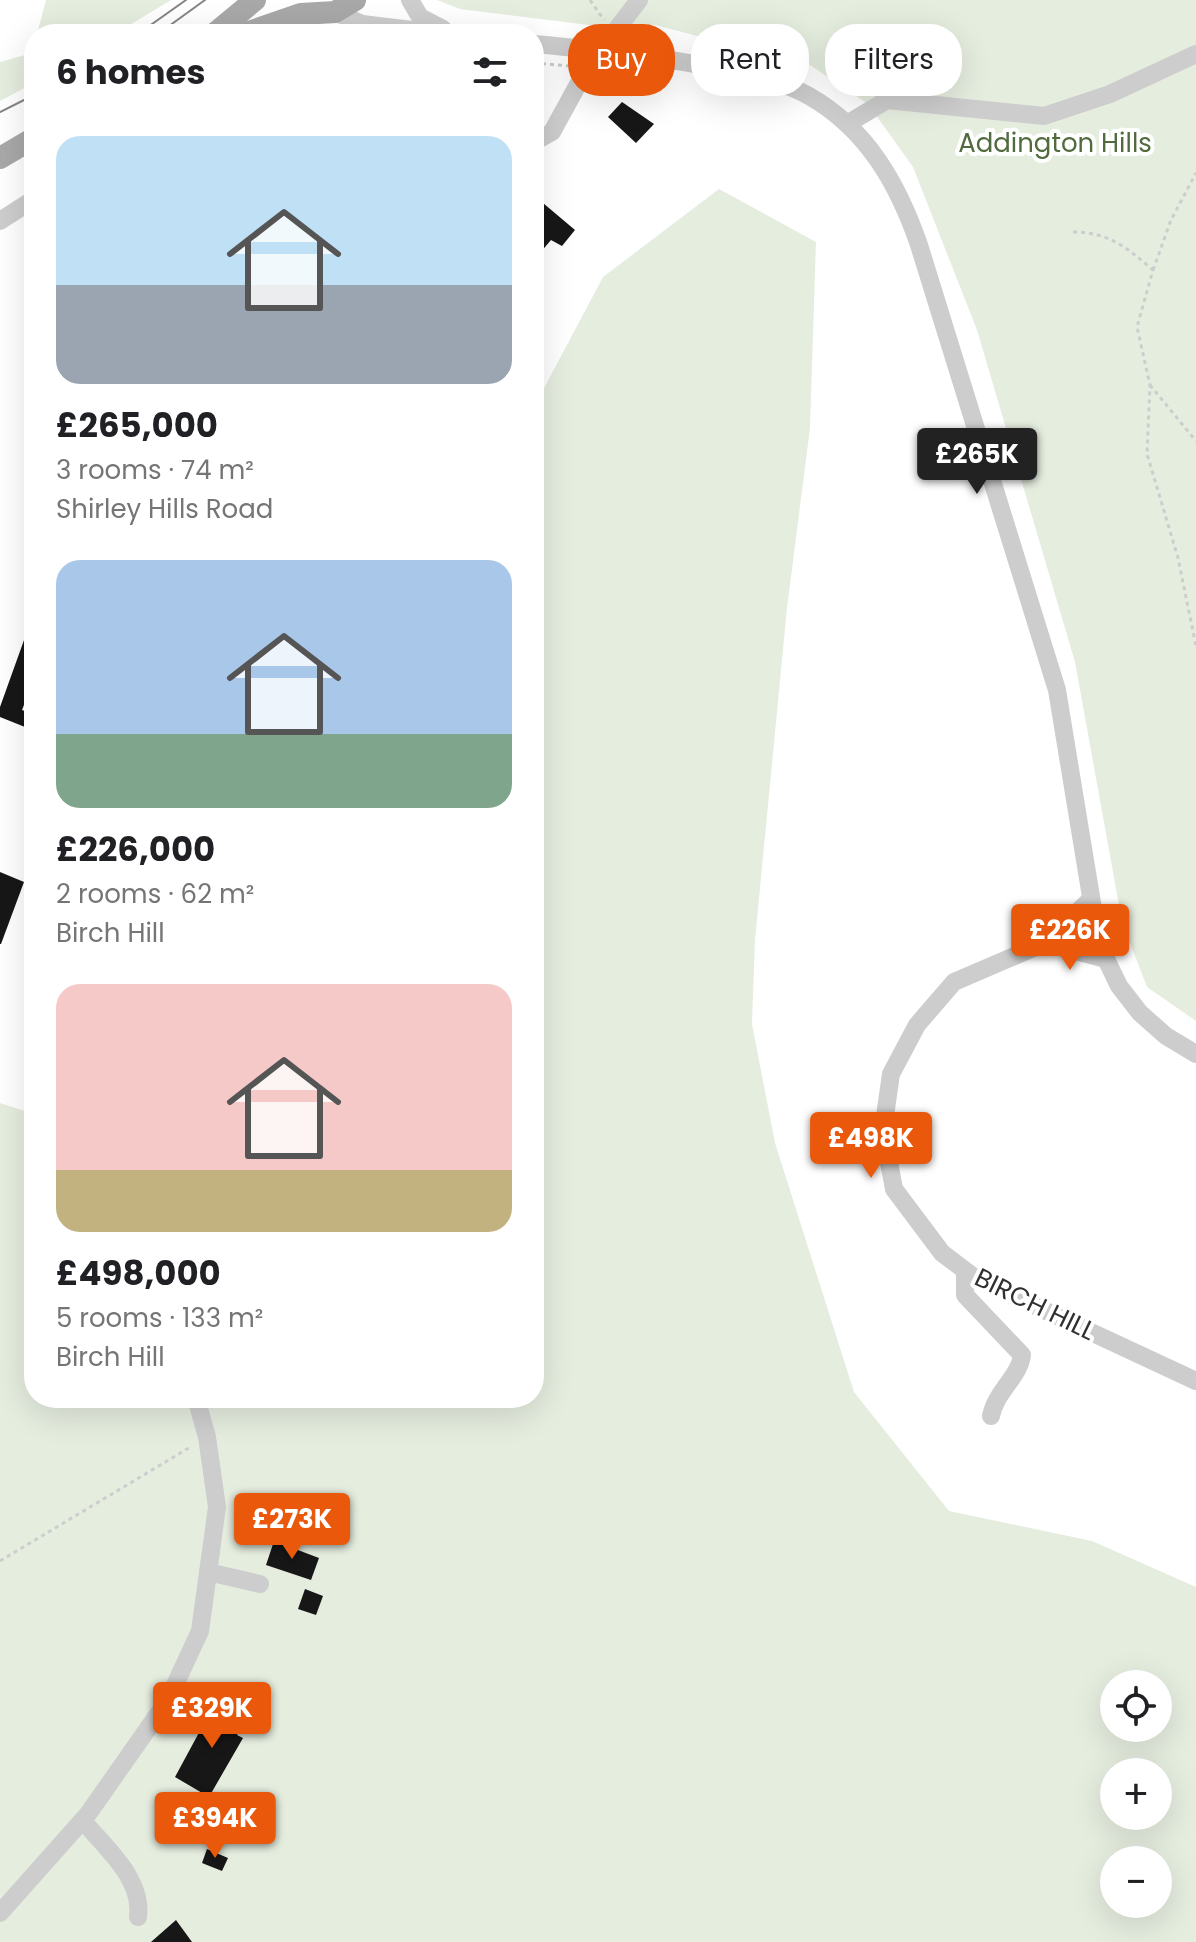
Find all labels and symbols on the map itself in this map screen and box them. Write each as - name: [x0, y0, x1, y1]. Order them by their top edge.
- park label: Addington Hills: [958, 125, 1152, 161]
- pin: £265K: [921, 428, 1033, 496]
- pin: £226K: [1014, 904, 1126, 972]
- pin: £498K: [815, 1112, 927, 1180]
- street label: BIRCH HILL: [969, 1259, 1101, 1349]
- pin: £273K: [236, 1493, 348, 1561]
- pin: £329K: [156, 1682, 268, 1750]
- pin: £394K: [159, 1792, 271, 1860]

